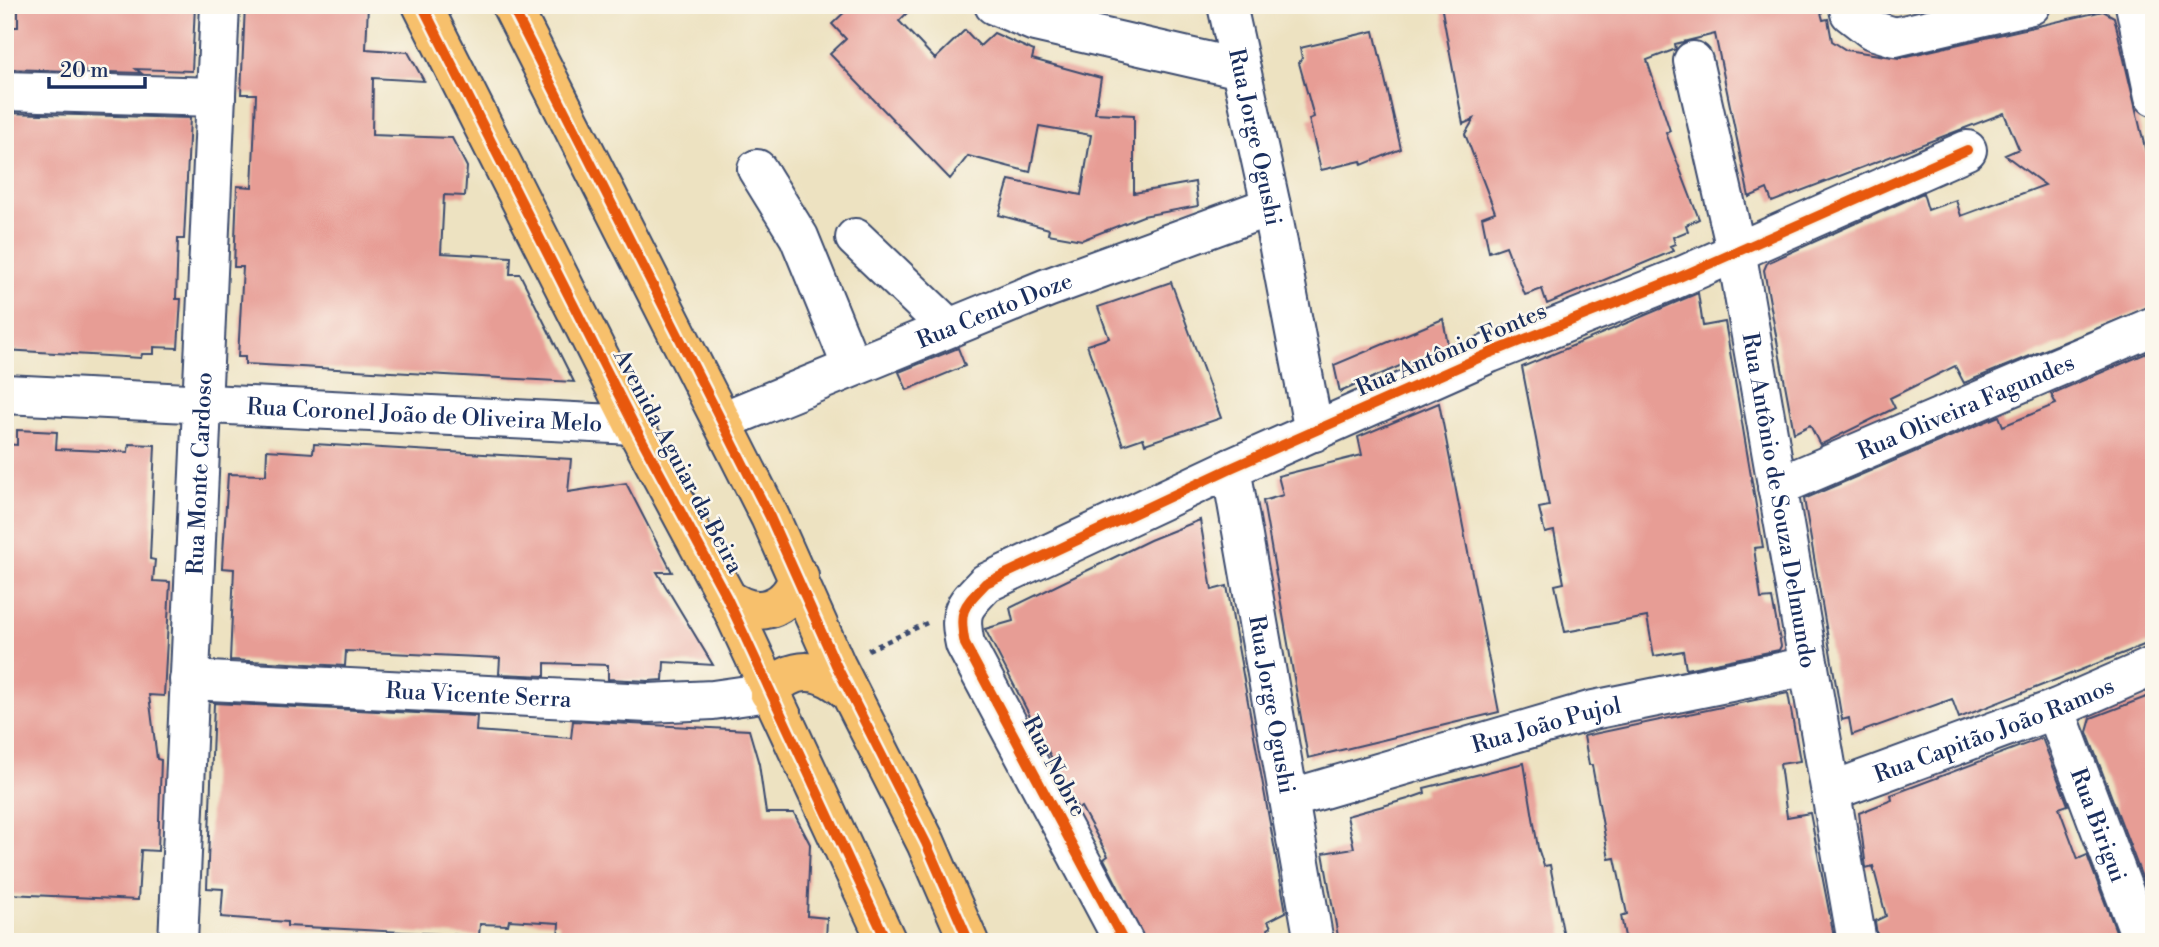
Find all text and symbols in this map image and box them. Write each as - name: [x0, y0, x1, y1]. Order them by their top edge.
- scale bar: [49, 46, 145, 90]
- street label: Rua Jorge Ogushi: [1222, 46, 1287, 228]
- text: 20 m: [60, 58, 109, 84]
- street label: Rua Cento Doze: [913, 267, 1076, 355]
- street label: Rua Antônio Fontes: [1352, 297, 1551, 403]
- street label: Rua Antônio de Souza Delmundo: [1736, 331, 1822, 671]
- street label: Avenida Aguiar da Beira: [607, 344, 749, 579]
- street label: Rua Oliveira Fagundes: [1853, 349, 2079, 466]
- street label: Rua Monte Cardoso: [181, 371, 219, 576]
- street label: Rua Coronel João de Oliveira Melo: [246, 393, 603, 438]
- street label: Rua Jorge Ogushi: [1242, 613, 1301, 796]
- street label: Rua Capitão João Ramos: [1870, 672, 2119, 789]
- street label: Rua Vicente Serra: [385, 677, 573, 714]
- street label: Rua João Pujol: [1469, 692, 1624, 760]
- street label: Rua Nobre: [1016, 712, 1092, 821]
- street label: Rua Birigui: [2064, 764, 2132, 886]

